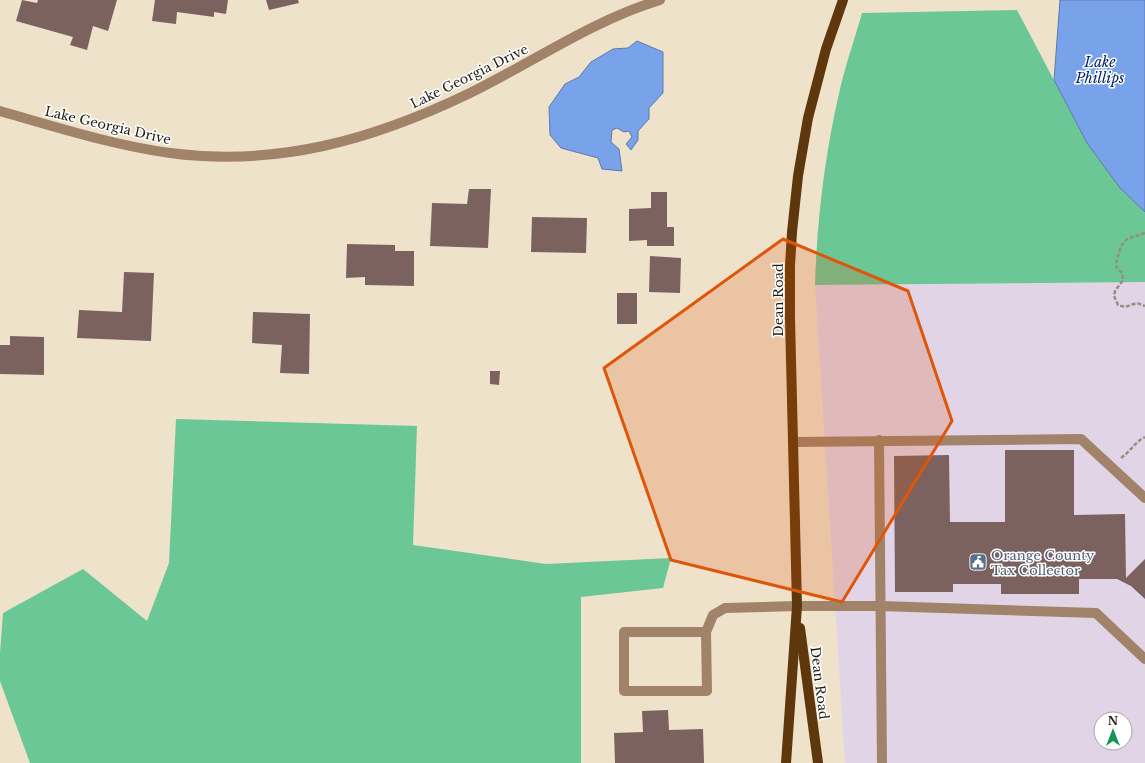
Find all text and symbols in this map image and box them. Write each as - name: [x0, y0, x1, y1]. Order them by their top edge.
- street label: Lake Georgia Drive: [408, 41, 531, 112]
- water label: Lake Phillips: [1075, 53, 1124, 87]
- street label: Lake Georgia Drive: [43, 103, 173, 148]
- street label: Dean Road: [770, 263, 787, 337]
- place label: Orange County Tax Collector: [991, 547, 1095, 579]
- public building icon: Orange County Tax Collector: [968, 552, 988, 572]
- street label: Dean Road: [807, 646, 832, 721]
- north arrow: [1093, 711, 1133, 751]
- text: N: [1108, 714, 1119, 728]

